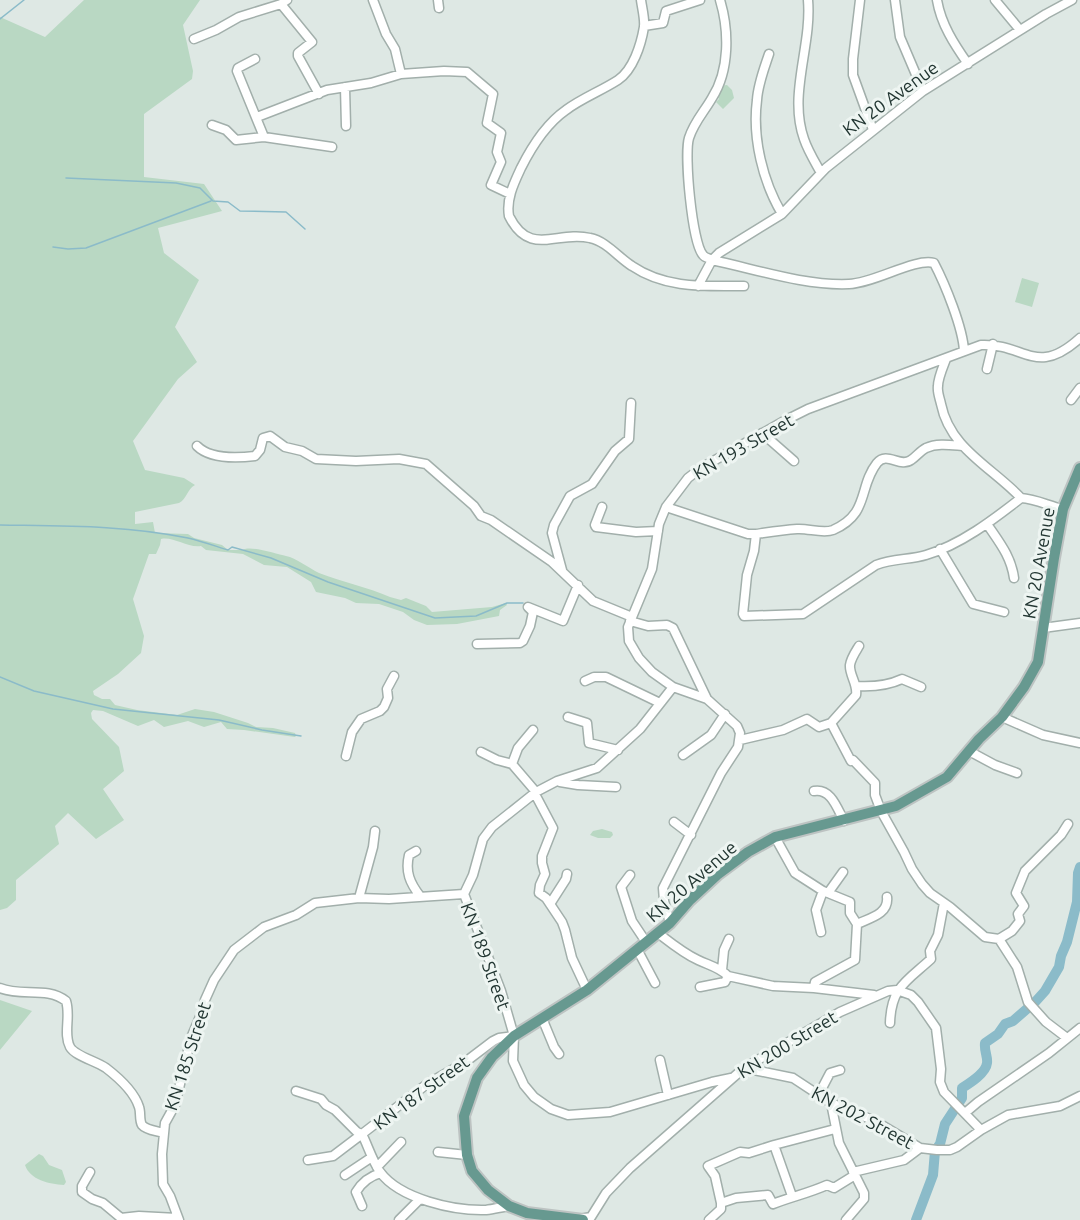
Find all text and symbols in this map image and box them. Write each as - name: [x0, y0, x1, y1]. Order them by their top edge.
- street label: KN 20 Avenue: [838, 57, 942, 139]
- street label: KN 193 Street: [689, 409, 797, 483]
- street label: KN 20 Avenue: [1018, 506, 1058, 620]
- street label: KN 20 Avenue: [642, 836, 740, 926]
- street label: KN 189 Street: [457, 900, 515, 1012]
- street label: KN 185 Street: [160, 999, 214, 1113]
- street label: KN 200 Street: [734, 1006, 840, 1082]
- street label: KN 187 Street: [370, 1051, 472, 1133]
- street label: KN 202 Street: [809, 1082, 917, 1152]

